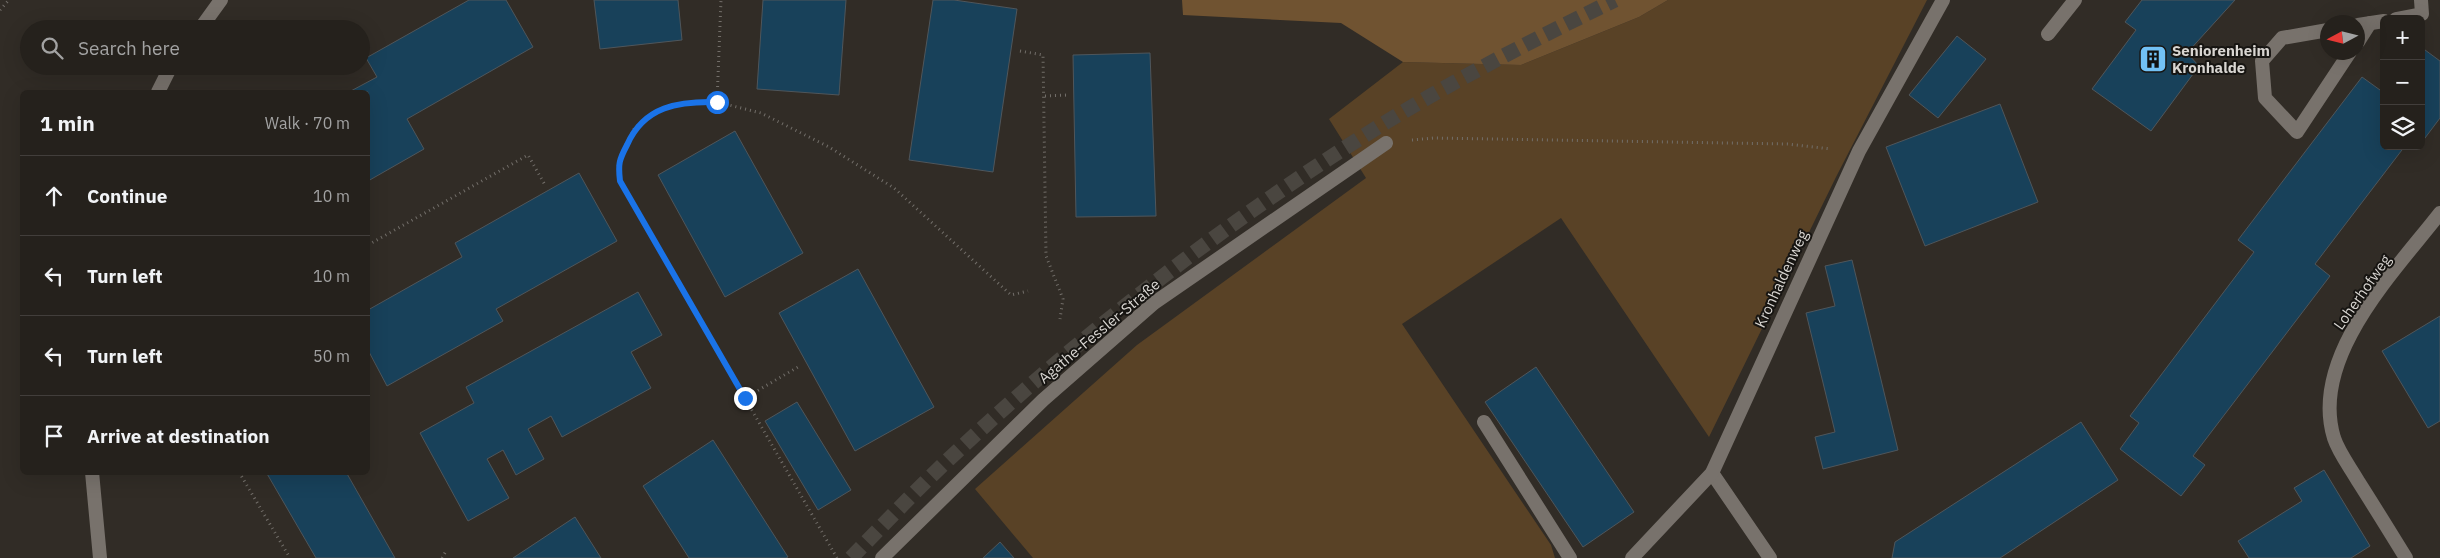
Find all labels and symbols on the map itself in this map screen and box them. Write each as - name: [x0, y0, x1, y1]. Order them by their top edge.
- north arrow: [2320, 15, 2365, 60]
- place label: Seniorenheim Kronhalde: [2172, 41, 2270, 77]
- building icon: Seniorenheim Kronhalde: [2138, 44, 2168, 74]
- route start: [706, 91, 729, 114]
- street label: Kronhaldenweg: [1750, 227, 1812, 331]
- street label: Loherhofweg: [2329, 251, 2395, 333]
- street label: Agathe-Fessler-Straße: [1034, 275, 1164, 387]
- route end: [734, 387, 757, 410]

